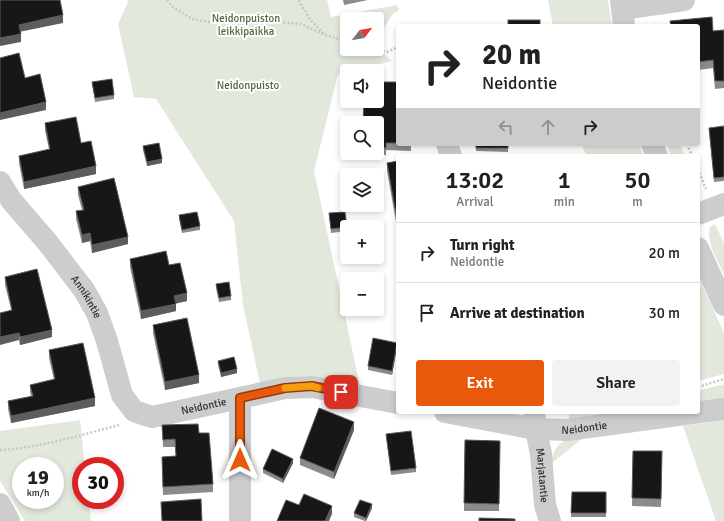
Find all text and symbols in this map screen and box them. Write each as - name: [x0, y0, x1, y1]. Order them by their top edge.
- park label: Neidonpuiston leikkipaikka: [212, 12, 280, 38]
- north arrow: [340, 12, 384, 56]
- map controls: [340, 12, 384, 316]
- text: 20 m: [482, 38, 541, 72]
- icon: right: [416, 40, 468, 92]
- button: sound: [340, 64, 384, 108]
- text: Neidontie: [482, 72, 557, 94]
- park label: Neidonpuisto: [217, 79, 280, 92]
- button: search: [340, 116, 384, 160]
- icon: left: [495, 116, 517, 138]
- icon: ahead: [537, 116, 559, 138]
- icon: right: [579, 116, 601, 138]
- text: 13:02: [446, 165, 504, 195]
- text: 1: [558, 165, 571, 195]
- text: 50: [624, 165, 650, 195]
- button: layers: [340, 168, 384, 212]
- text: Arrival: [456, 194, 494, 210]
- text: min: [554, 194, 575, 210]
- text: m: [632, 194, 643, 210]
- button: +: [340, 220, 384, 264]
- text: Turn right: [450, 236, 515, 254]
- icon: right: [416, 242, 438, 264]
- text: 20 m: [649, 244, 680, 262]
- text: Neidontie: [450, 254, 504, 270]
- button: −: [340, 272, 384, 316]
- street label: Annikintie: [68, 273, 104, 320]
- icon: arrive: [416, 302, 438, 324]
- text: Arrive at destination: [450, 304, 585, 322]
- text: 30 m: [649, 304, 680, 322]
- button: Exit: [416, 360, 544, 406]
- button: Share: [552, 360, 680, 406]
- pin: [324, 375, 358, 409]
- icon: arrive: [330, 381, 352, 403]
- street label: Neidontie: [180, 395, 228, 418]
- street label: Neidontie: [561, 419, 608, 437]
- position arrow: [219, 439, 261, 481]
- street label: Marjatantie: [533, 447, 551, 503]
- speed limit sign: 30: [72, 457, 124, 509]
- text: 19: [27, 465, 49, 490]
- text: km/h: [27, 487, 49, 499]

